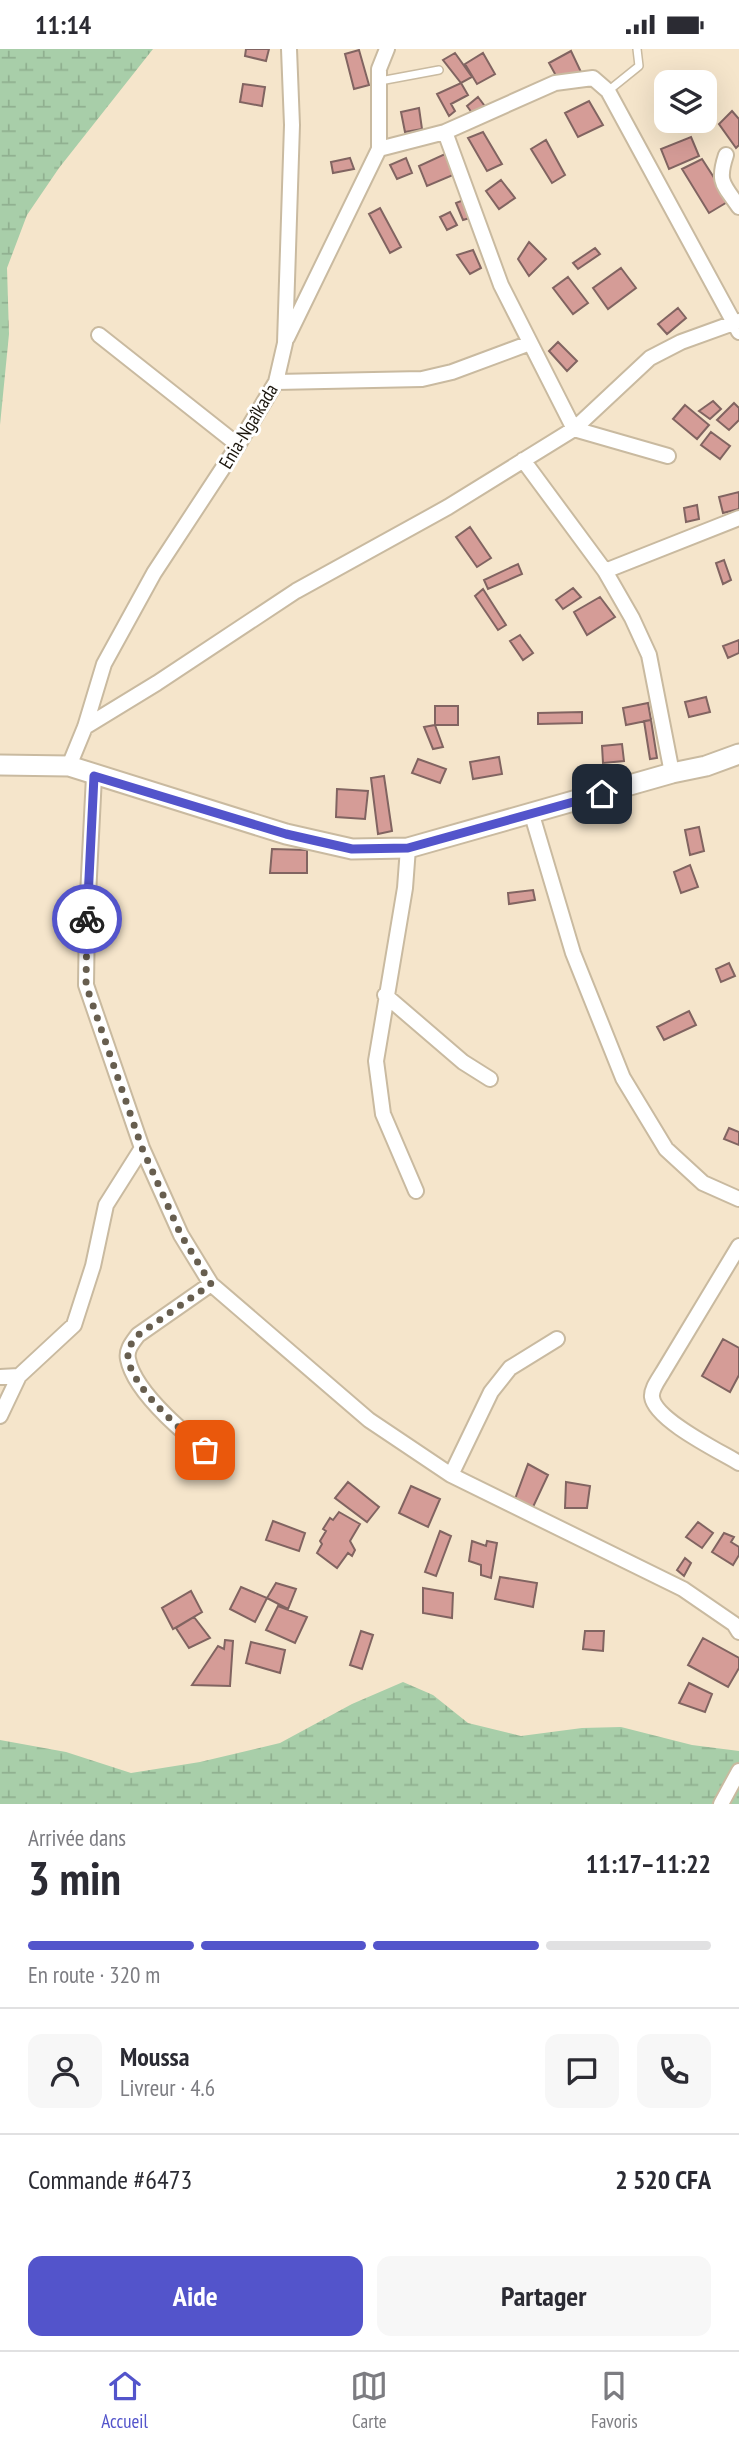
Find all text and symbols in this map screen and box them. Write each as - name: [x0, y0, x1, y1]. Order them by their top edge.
- text: 11:14: [35, 8, 91, 41]
- map controls: [654, 70, 717, 133]
- button: layers: [654, 70, 717, 133]
- street label: Enia-Ngaîkada: [213, 379, 283, 473]
- pin: [572, 764, 632, 824]
- icon: home: [583, 775, 621, 813]
- courier: [52, 884, 122, 954]
- icon: bike: [68, 900, 106, 938]
- pin: [175, 1420, 235, 1480]
- icon: bag: [186, 1431, 224, 1469]
- text: Arrivée dans: [28, 1823, 126, 1852]
- text: 11:17–11:22: [586, 1847, 711, 1880]
- text: 3 min: [28, 1848, 121, 1908]
- text: En route · 320 m: [28, 1960, 160, 1989]
- button: person: [28, 2034, 102, 2108]
- button: chat: [545, 2034, 619, 2108]
- button: phone: [637, 2034, 711, 2108]
- text: Moussa: [120, 2040, 189, 2073]
- text: Livreur · 4.6: [120, 2073, 215, 2102]
- text: Commande #6473: [28, 2163, 192, 2196]
- text: 2 520 CFA: [615, 2163, 711, 2196]
- button: Aide: [28, 2256, 363, 2336]
- button: Partager: [377, 2256, 711, 2336]
- tab: Accueil: [101, 2367, 148, 2433]
- tab: Carte: [350, 2367, 388, 2433]
- tab: Favoris: [591, 2367, 638, 2433]

